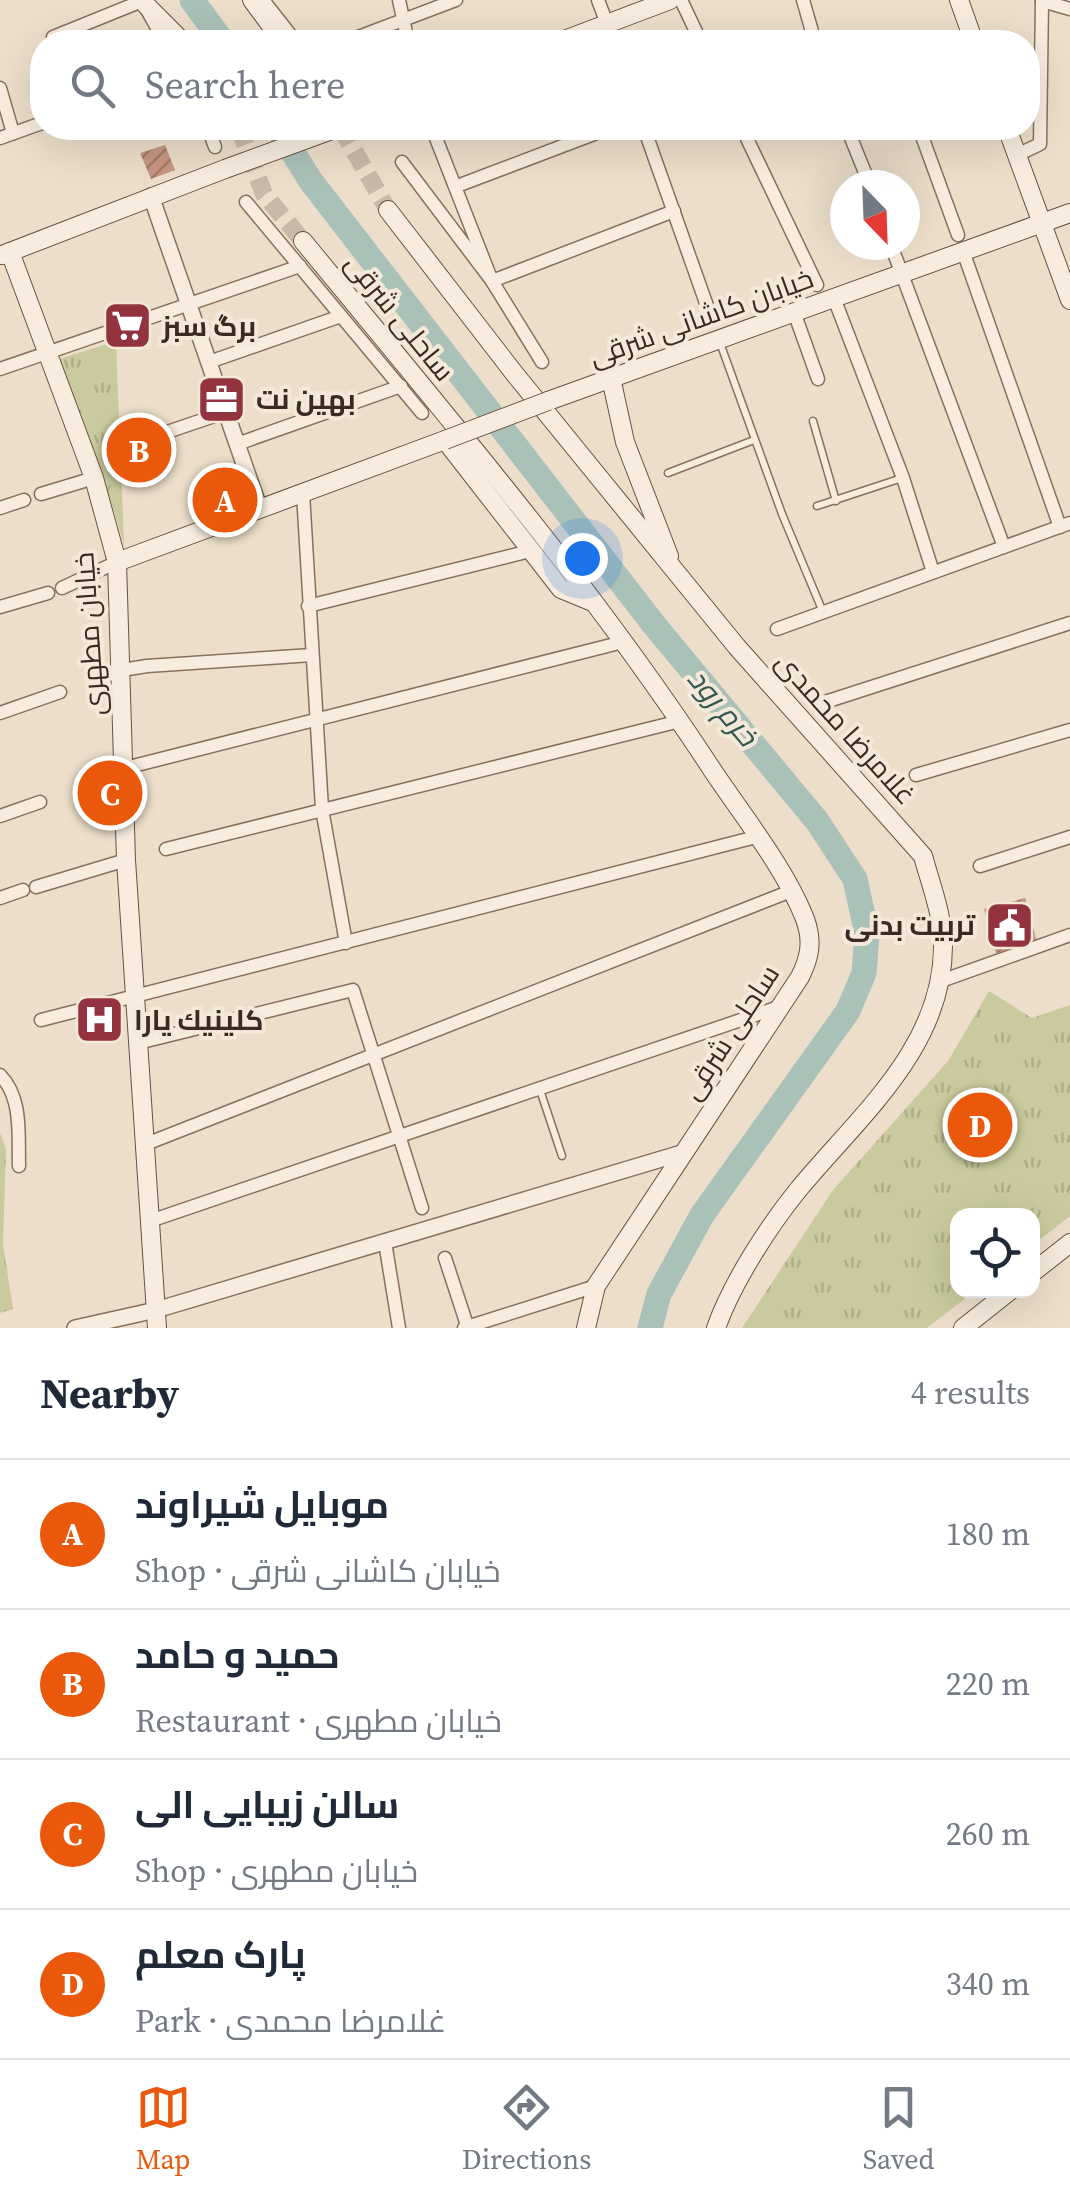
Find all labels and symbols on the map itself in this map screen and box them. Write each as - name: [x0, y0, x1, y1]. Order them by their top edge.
- north arrow: [830, 170, 920, 260]
- street label: ساحلی شرقی: [337, 245, 463, 389]
- street label: خیابان کاشانی شرقی: [584, 259, 818, 375]
- supermarket icon: برگ سبز: [101, 300, 153, 352]
- place label: برگ سبز: [161, 307, 256, 345]
- office icon: بهین نت: [195, 373, 247, 425]
- place label: بهین نت: [256, 380, 356, 418]
- pin: B: [106, 412, 172, 488]
- pin: A: [192, 462, 258, 538]
- your location: [557, 533, 608, 584]
- street label: خیابان مطهری: [64, 551, 114, 717]
- street label: غلامرضا محمدی: [767, 643, 925, 813]
- water label: خرم رود: [678, 659, 769, 756]
- pin: C: [78, 756, 142, 830]
- public building icon: تربیت بدنی: [984, 899, 1036, 951]
- place label: تربیت بدنی: [845, 906, 976, 944]
- street label: ساحلی شرقی: [672, 957, 788, 1107]
- hospital icon: كلينيك يارا: [73, 994, 125, 1046]
- place label: كلينيك يارا: [134, 1001, 264, 1039]
- pin: D: [948, 1088, 1012, 1162]

